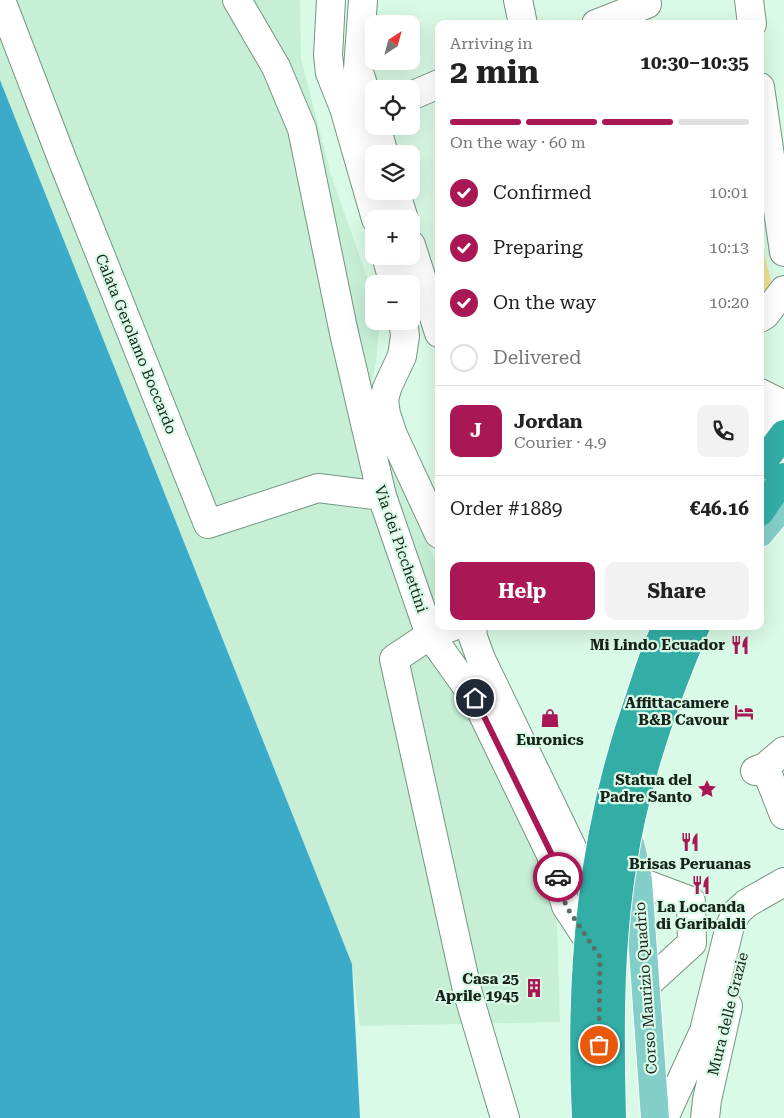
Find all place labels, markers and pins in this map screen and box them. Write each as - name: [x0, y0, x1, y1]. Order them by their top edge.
- restaurant icon: Mi Lindo Ecuador: [729, 634, 751, 656]
- place label: Mi Lindo Ecuador: [590, 636, 725, 654]
- pin: [454, 677, 496, 719]
- place label: Affittacamere B&B Cavour: [625, 694, 729, 729]
- hotel icon: Affittacamere B&B Cavour: [733, 701, 755, 723]
- shop icon: Euronics: [539, 707, 561, 729]
- place label: Euronics: [516, 731, 584, 749]
- place label: Statua del Padre Santo: [600, 771, 692, 806]
- place icon: Statua del Padre Santo: [696, 778, 718, 800]
- restaurant icon: Brisas Peruanas: [679, 831, 701, 853]
- place label: Brisas Peruanas: [629, 855, 751, 873]
- restaurant icon: La Locanda di Garibaldi: [690, 874, 712, 896]
- place label: La Locanda di Garibaldi: [656, 898, 746, 933]
- place label: Casa 25 Aprile 1945: [435, 970, 519, 1005]
- building icon: Casa 25 Aprile 1945: [523, 977, 545, 999]
- pin: [578, 1024, 620, 1066]

